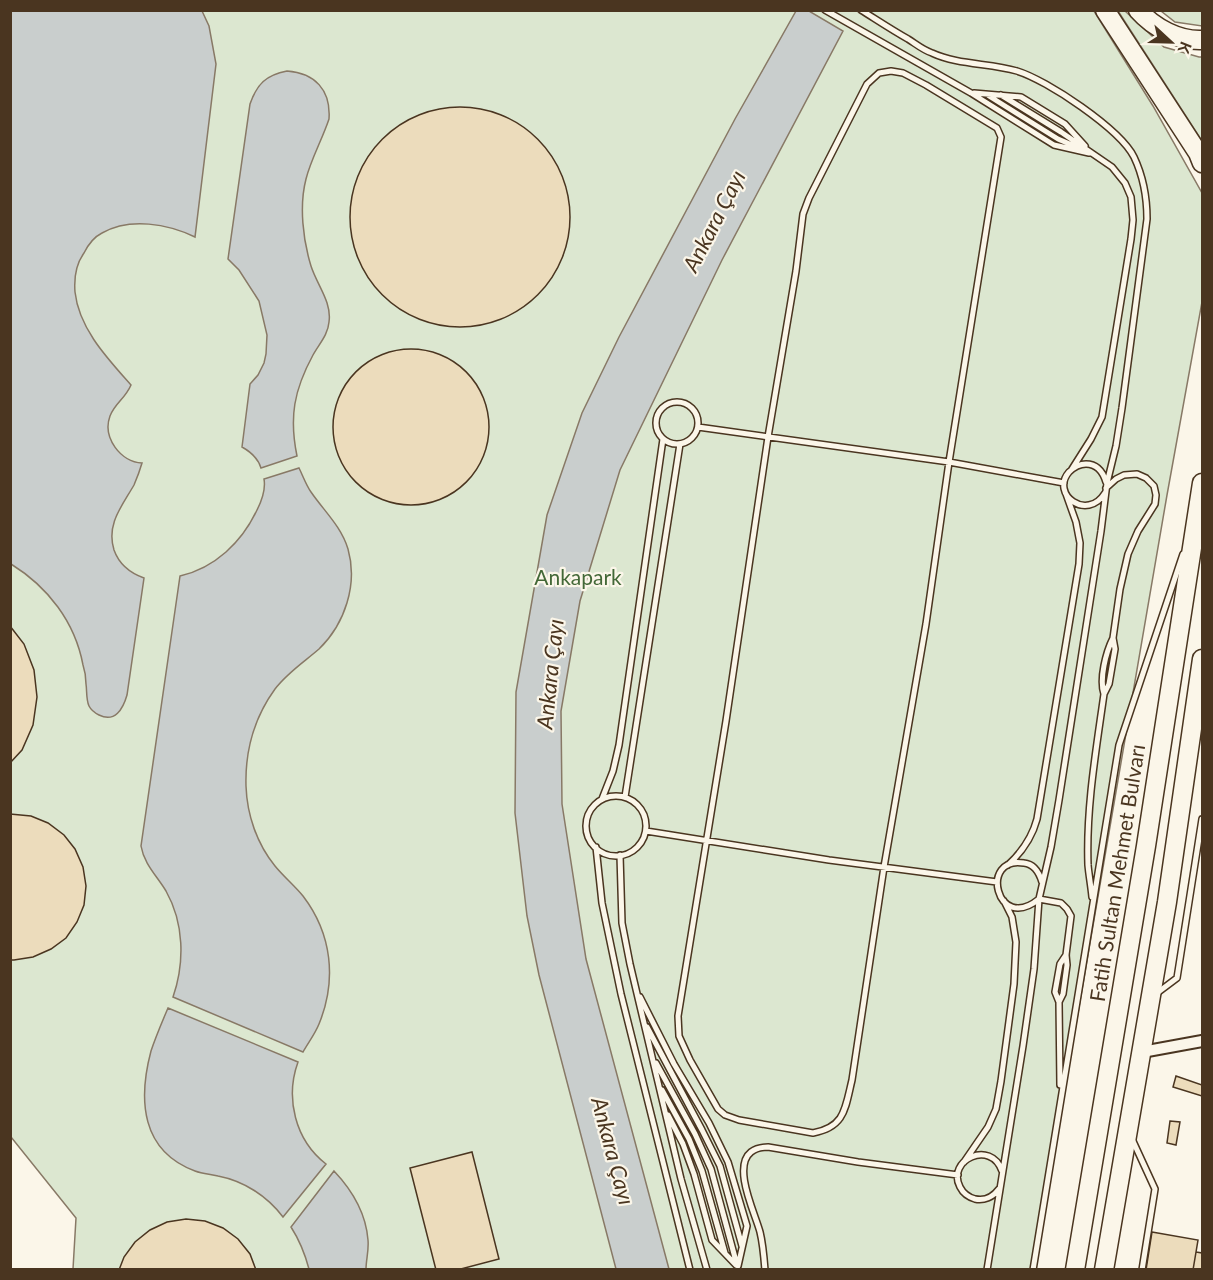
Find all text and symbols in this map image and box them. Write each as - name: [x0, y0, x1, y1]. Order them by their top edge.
- north arrow: [1141, 12, 1201, 72]
- text: K: [1174, 39, 1196, 57]
- water label: Ankara Çayı: [676, 165, 751, 277]
- park label: Ankapark: [534, 564, 622, 589]
- water label: Ankara Çayı: [530, 618, 569, 731]
- street label: Fatih Sultan Mehmet Bulvarı: [1084, 742, 1149, 1003]
- water label: Ankara Çayı: [586, 1093, 641, 1208]

